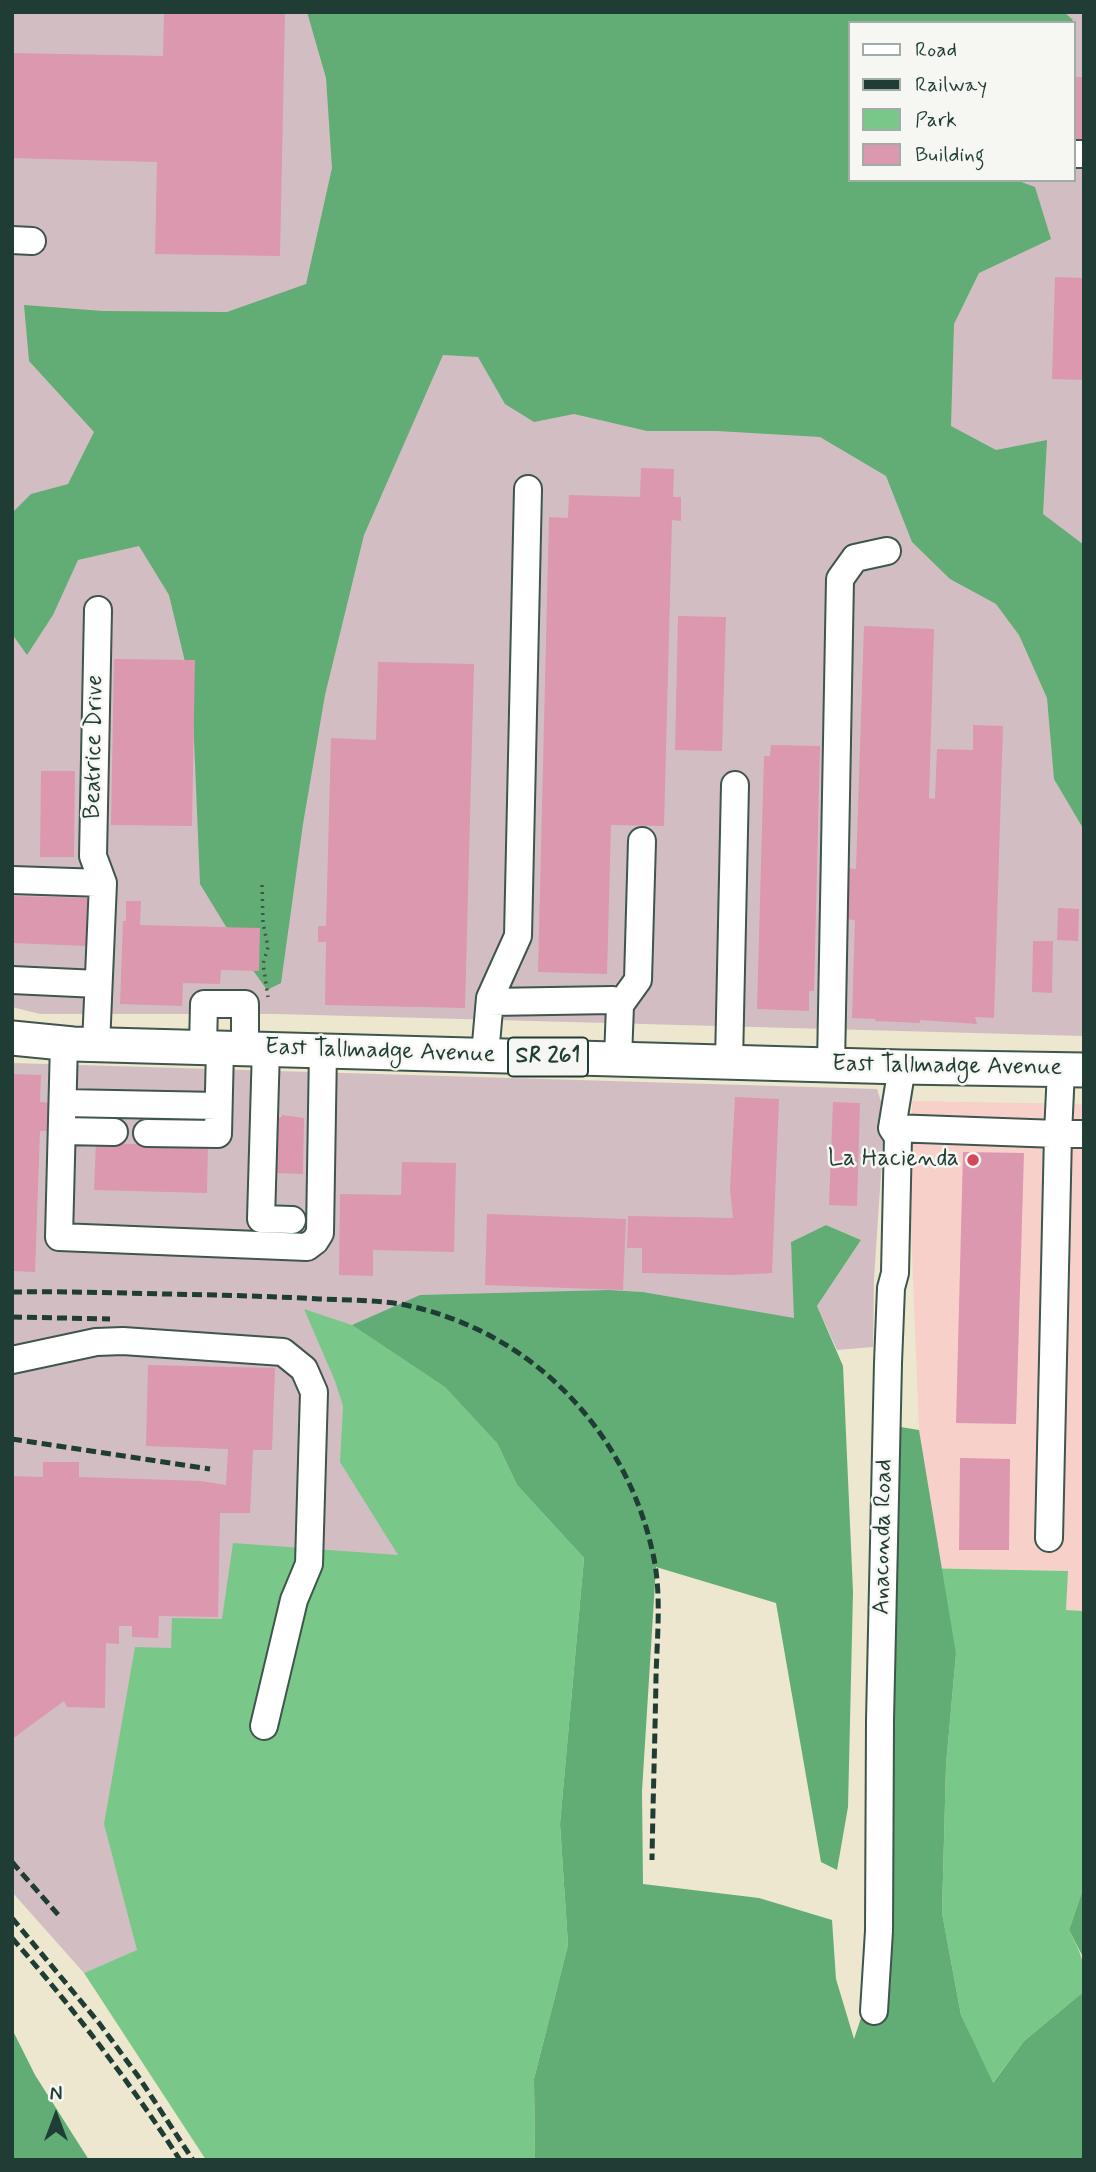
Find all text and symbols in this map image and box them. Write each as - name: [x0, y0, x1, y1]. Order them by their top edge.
- legend: [848, 21, 1075, 182]
- text: Road: [915, 36, 957, 64]
- text: Railway: [915, 71, 987, 99]
- text: Park: [915, 106, 957, 134]
- text: Building: [915, 141, 985, 169]
- street label: Beatrice Drive: [79, 675, 111, 819]
- street label: East Tallmadge Avenue: [264, 1034, 496, 1070]
- road number: SR 261: [508, 1038, 588, 1076]
- street label: East Tallmadge Avenue: [831, 1051, 1063, 1083]
- place label: La Hacienda: [828, 1146, 959, 1174]
- marker: La Hacienda: [965, 1152, 981, 1168]
- street label: Anaconda Road: [868, 1459, 900, 1615]
- north arrow: [21, 2081, 91, 2151]
- text: N: [50, 2082, 62, 2107]

